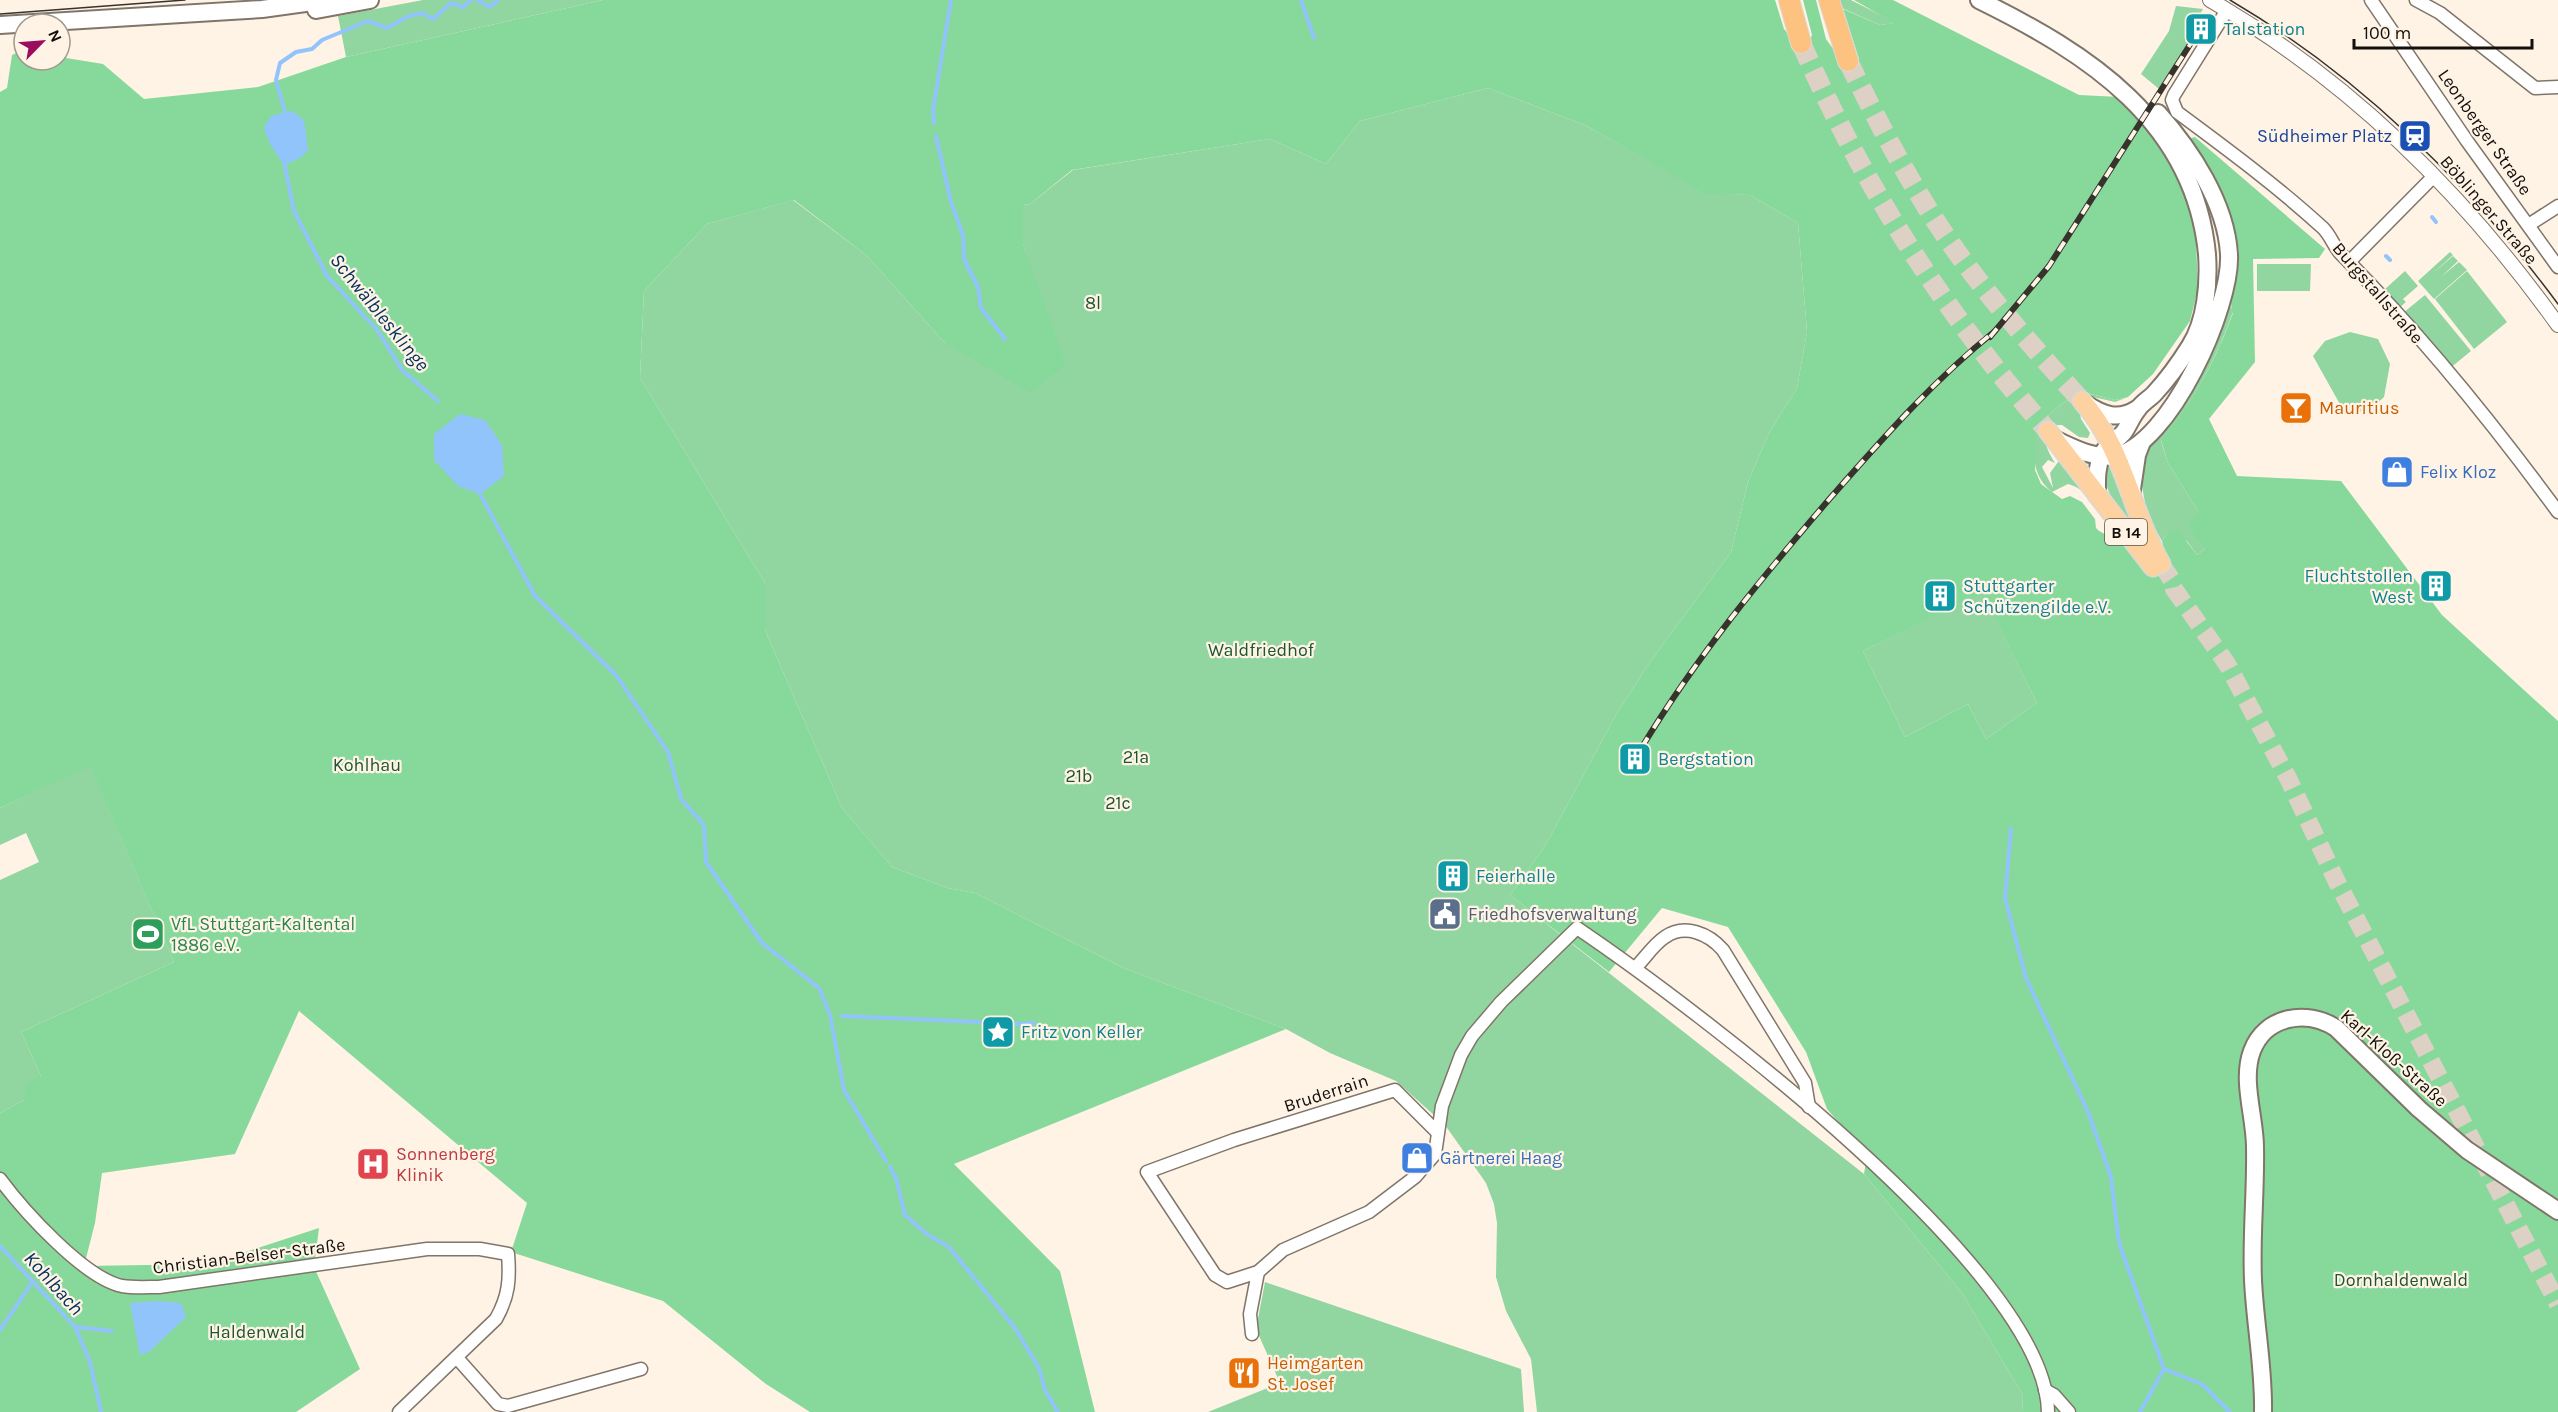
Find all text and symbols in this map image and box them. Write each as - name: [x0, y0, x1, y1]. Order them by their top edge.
- building icon: Talstation: [2183, 11, 2219, 47]
- north arrow: [12, 12, 72, 72]
- scale bar: [2354, 12, 2532, 50]
- place label: Talstation: [2224, 18, 2305, 40]
- text: 100 m: [2363, 22, 2411, 44]
- text: N: [44, 27, 66, 45]
- street label: Leonberger Straße: [2433, 65, 2537, 199]
- station icon: Südheimer Platz: [2397, 118, 2433, 154]
- place label: Südheimer Platz: [2257, 125, 2392, 147]
- street label: Böblinger Straße: [2436, 151, 2542, 269]
- street label: Burgstallstraße: [2328, 238, 2428, 348]
- water label: Schwälblesklinge: [325, 249, 434, 376]
- park label: 8l: [1085, 292, 1101, 314]
- bar icon: Mauritius: [2278, 390, 2314, 426]
- place label: Mauritius: [2319, 397, 2399, 419]
- shop icon: Felix Kloz: [2379, 454, 2415, 490]
- place label: Felix Kloz: [2420, 461, 2496, 483]
- road number: B 14: [2105, 519, 2147, 545]
- place label: Fluchtstollen West: [2304, 565, 2413, 608]
- building icon: Fluchtstollen West: [2418, 568, 2454, 604]
- place label: Stuttgarter Schützengilde e.V.: [1963, 575, 2111, 618]
- building icon: Stuttgarter Schützengilde e.V.: [1922, 578, 1958, 614]
- park label: Waldfriedhof: [1208, 639, 1315, 661]
- building icon: Bergstation: [1617, 741, 1653, 777]
- park label: 21a: [1123, 746, 1149, 768]
- place label: Bergstation: [1658, 748, 1754, 770]
- park label: Kohlhau: [333, 754, 401, 776]
- park label: 21b: [1065, 765, 1093, 787]
- park label: 21c: [1105, 792, 1131, 814]
- building icon: Feierhalle: [1435, 858, 1471, 894]
- place label: Feierhalle: [1476, 865, 1555, 887]
- public building icon: Friedhofsverwaltung: [1427, 896, 1463, 932]
- place label: Friedhofsverwaltung: [1468, 903, 1637, 925]
- place label: VfL Stuttgart-Kaltental 1886 e.V.: [171, 913, 355, 956]
- sports icon: VfL Stuttgart-Kaltental 1886 e.V.: [130, 916, 166, 952]
- street label: Karl-Kloß-Straße: [2336, 1004, 2452, 1112]
- place icon: Fritz von Keller: [980, 1014, 1016, 1050]
- place label: Fritz von Keller: [1021, 1021, 1142, 1043]
- street label: Bruderrain: [1281, 1069, 1371, 1117]
- shop icon: Gärtnerei Haag: [1399, 1140, 1435, 1176]
- place label: Sonnenberg Klinik: [396, 1143, 495, 1186]
- hospital icon: Sonnenberg Klinik: [355, 1146, 391, 1182]
- place label: Gärtnerei Haag: [1440, 1147, 1562, 1169]
- street label: Christian-Belser-Straße: [152, 1233, 346, 1279]
- water label: Kohlbach: [19, 1247, 88, 1320]
- park label: Dornhaldenwald: [2334, 1269, 2468, 1291]
- park label: Haldenwald: [209, 1321, 305, 1343]
- place label: Heimgarten St. Josef: [1267, 1352, 1364, 1395]
- restaurant icon: Heimgarten St. Josef: [1226, 1355, 1262, 1391]

